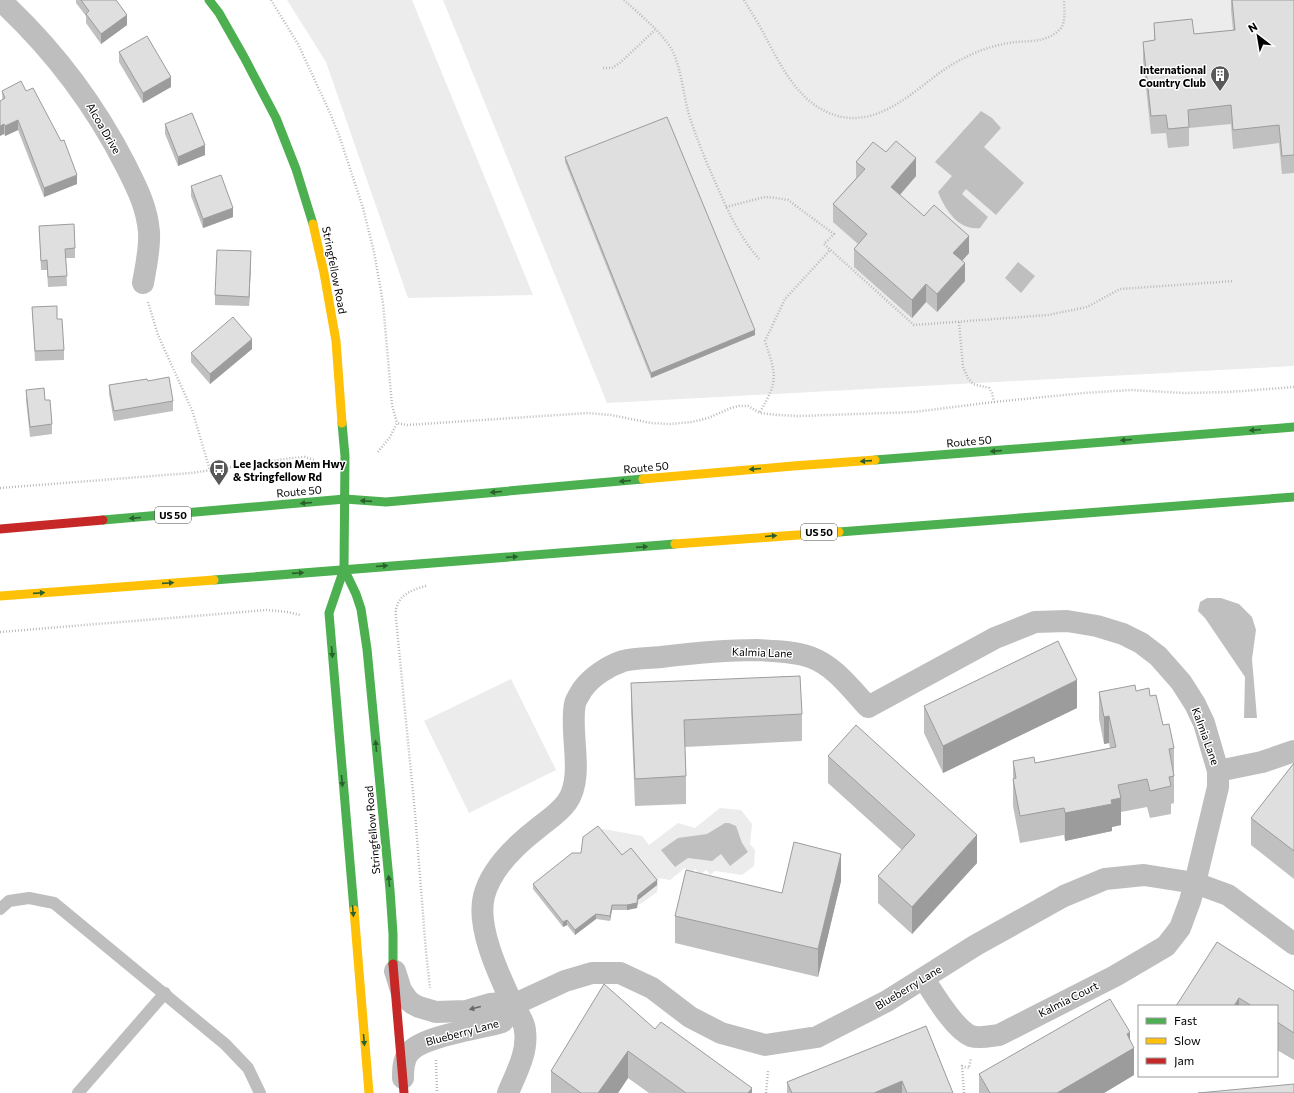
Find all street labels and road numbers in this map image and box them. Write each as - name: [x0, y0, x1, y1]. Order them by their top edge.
- street label: Alcoa Drive: [84, 100, 124, 156]
- street label: Stringfellow Road: [320, 225, 350, 315]
- street label: Route 50: [946, 433, 992, 449]
- street label: Route 50: [623, 459, 669, 475]
- street label: Route 50: [276, 483, 322, 499]
- road number: US 50: [155, 507, 191, 523]
- road number: US 50: [801, 524, 837, 540]
- street label: Kalmia Lane: [732, 644, 793, 660]
- street label: Kalmia Lane: [1190, 705, 1222, 767]
- street label: Stringfellow Road: [362, 785, 382, 875]
- street label: Blueberry Lane: [873, 962, 944, 1012]
- street label: Kalmia Court: [1036, 978, 1101, 1020]
- street label: Blueberry Lane: [424, 1016, 500, 1048]

